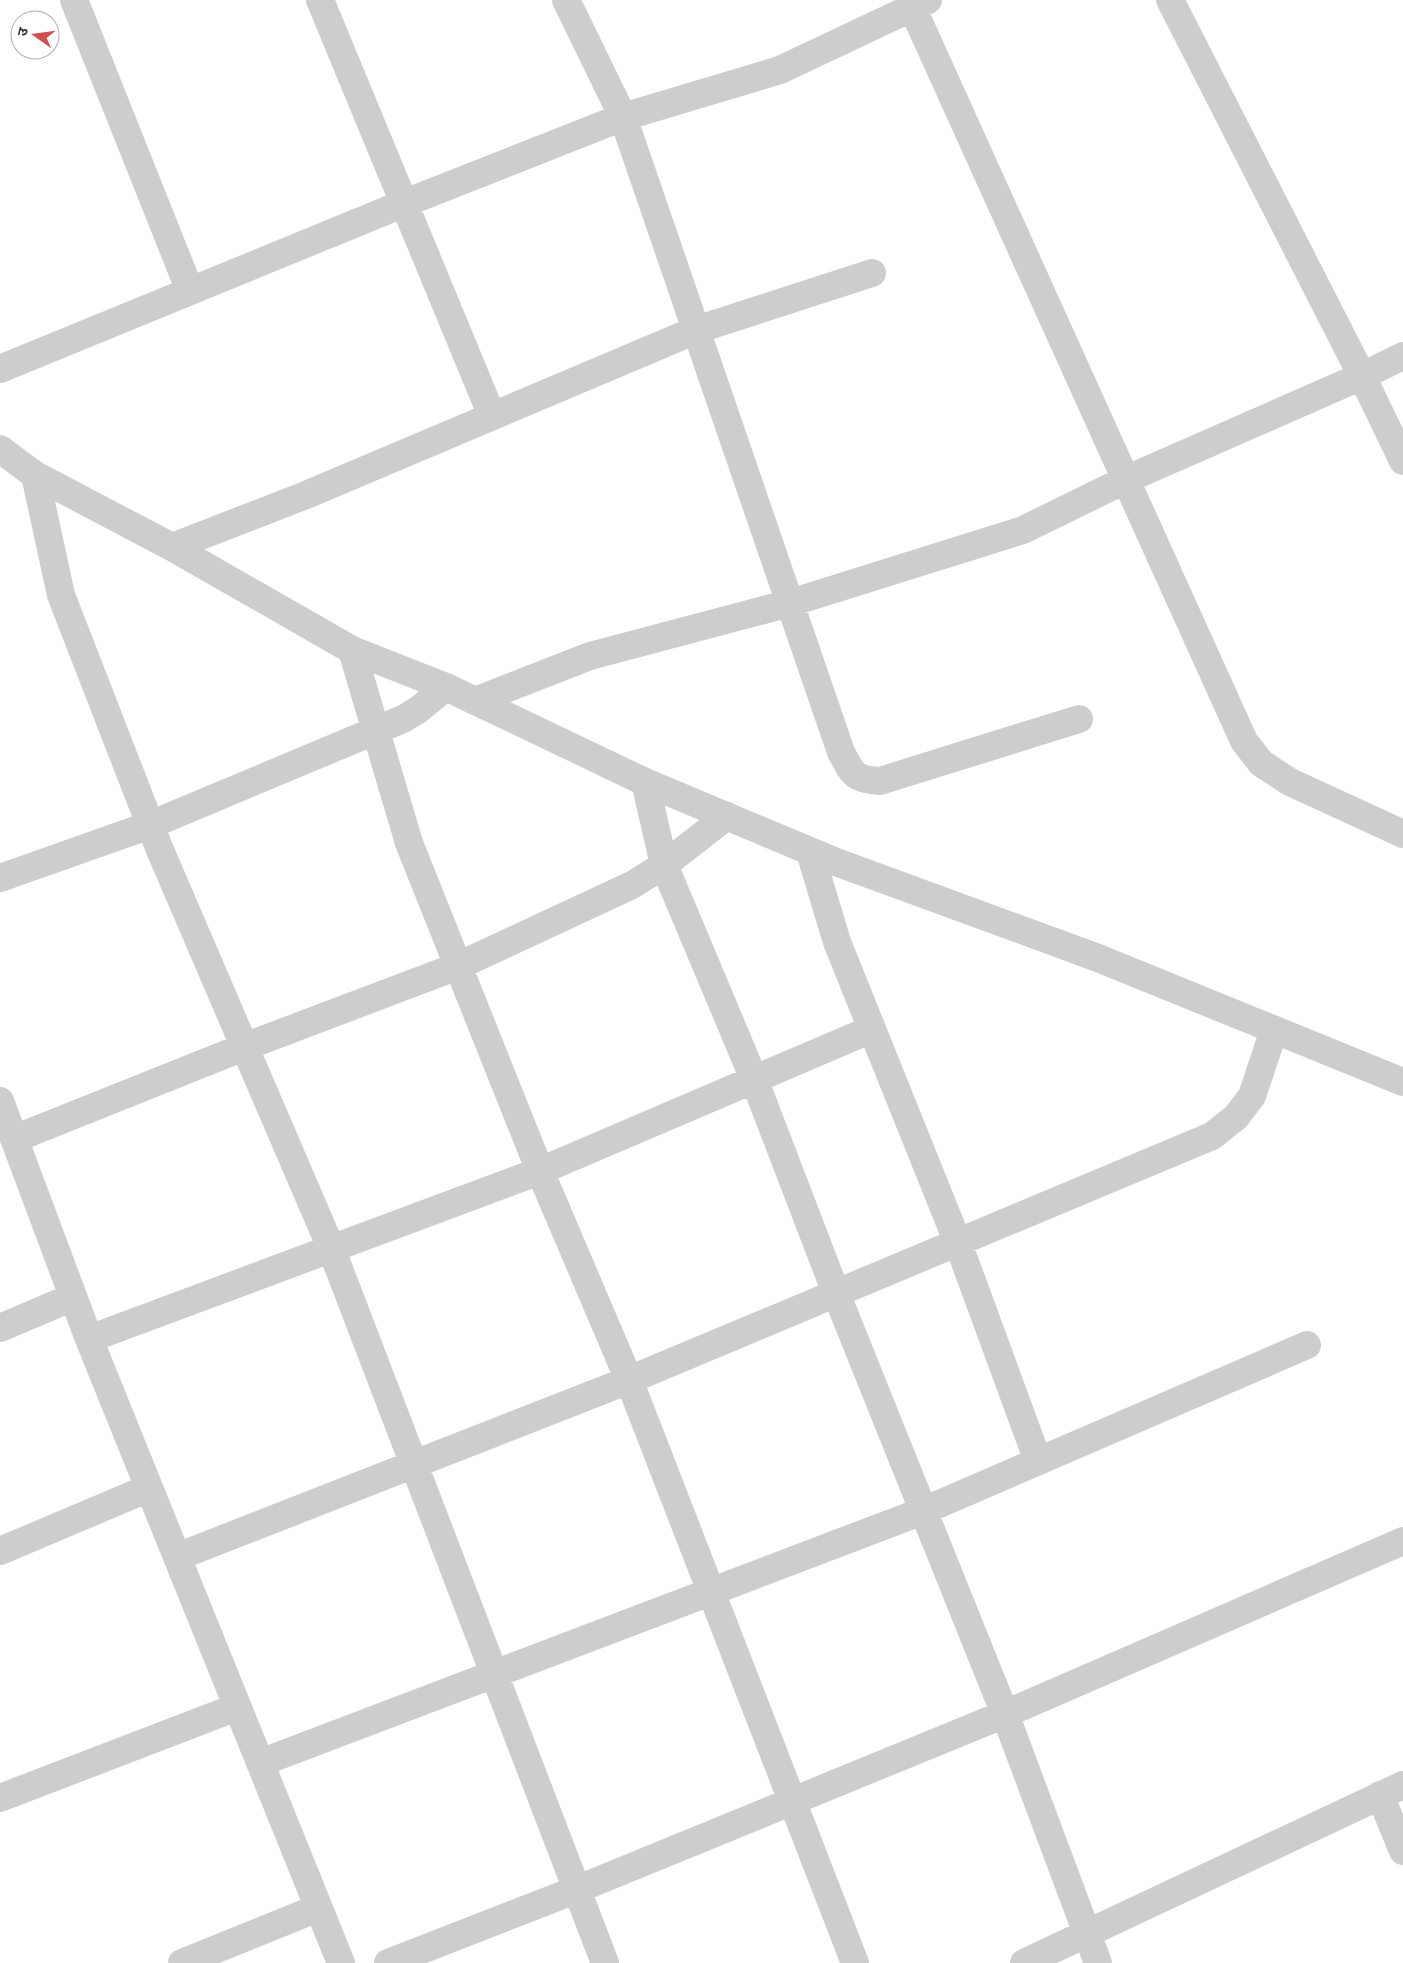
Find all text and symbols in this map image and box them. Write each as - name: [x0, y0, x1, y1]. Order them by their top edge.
- north arrow: [10, 10, 60, 60]
- text: उ: [14, 25, 32, 38]

